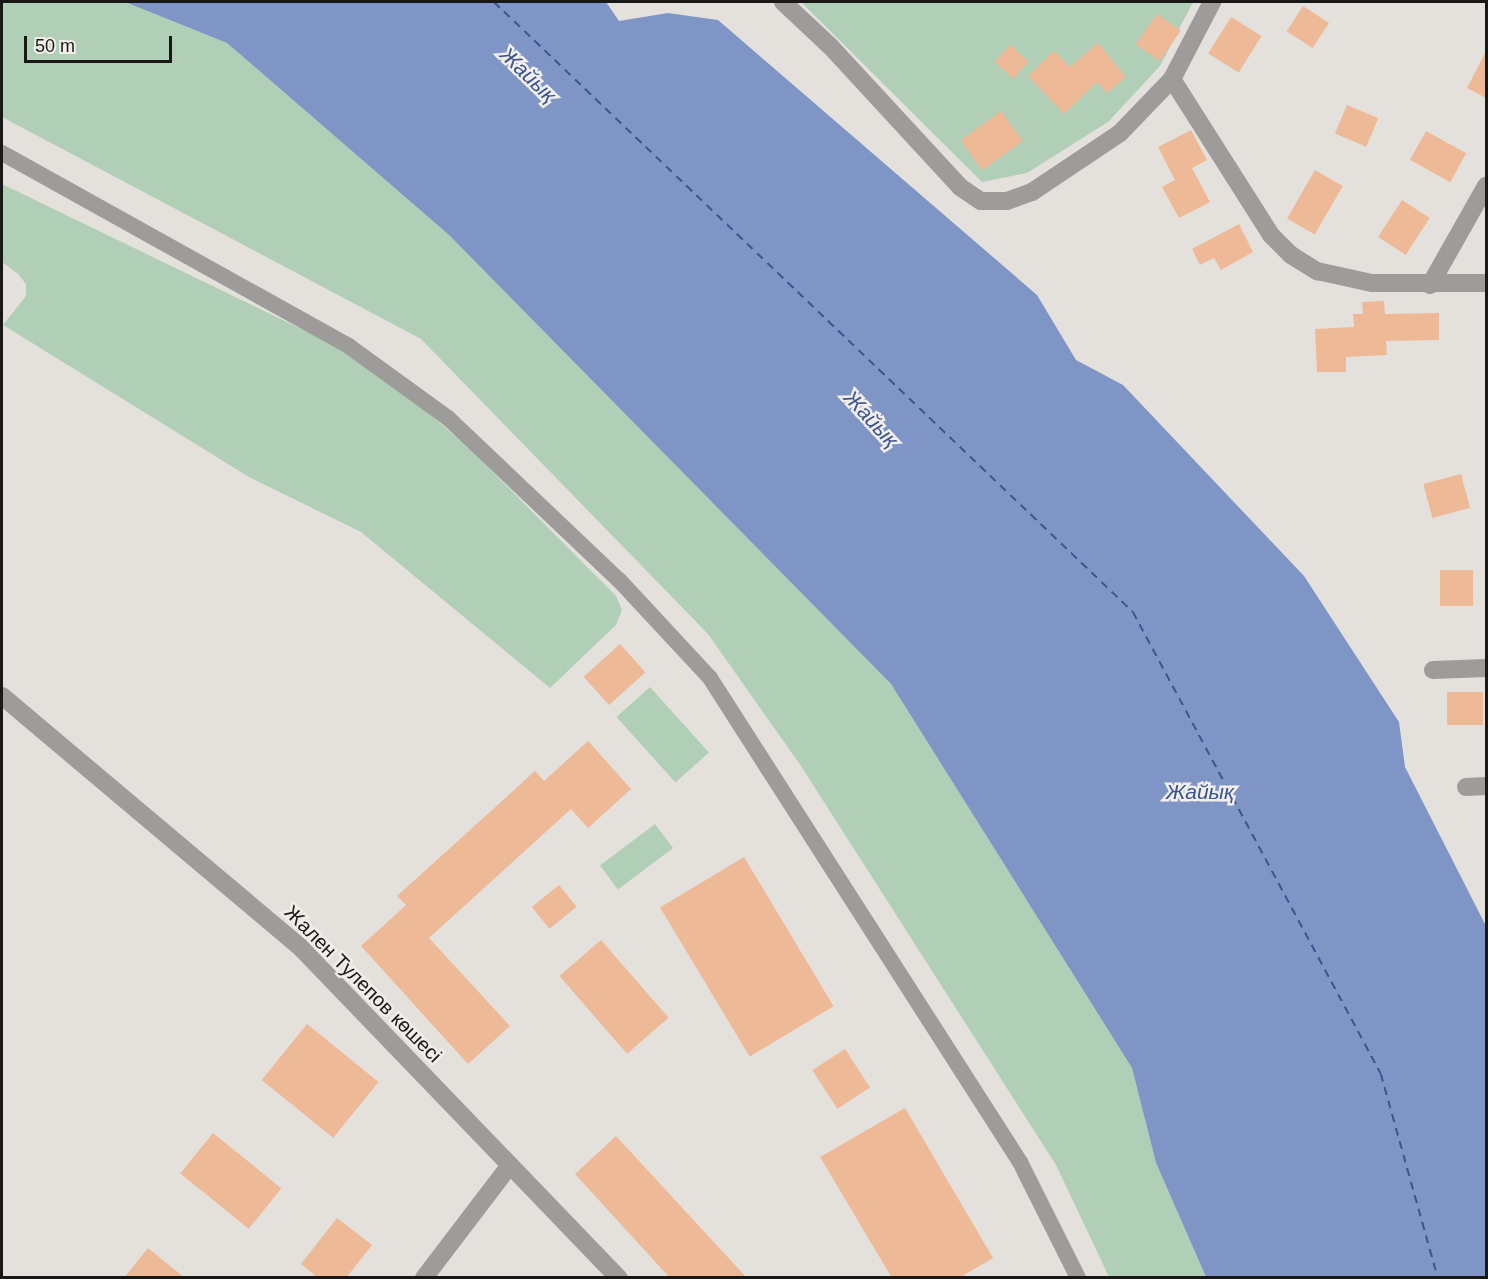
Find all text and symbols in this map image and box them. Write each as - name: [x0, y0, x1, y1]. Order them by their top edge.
- scale bar: [27, 24, 176, 62]
- text: 50 m: [35, 36, 75, 56]
- water label: Жайық: [495, 42, 561, 108]
- water label: Жайық: [839, 386, 903, 452]
- water label: Жайық: [1166, 779, 1234, 805]
- street label: Жален Тулепов көшесі: [279, 900, 447, 1068]

